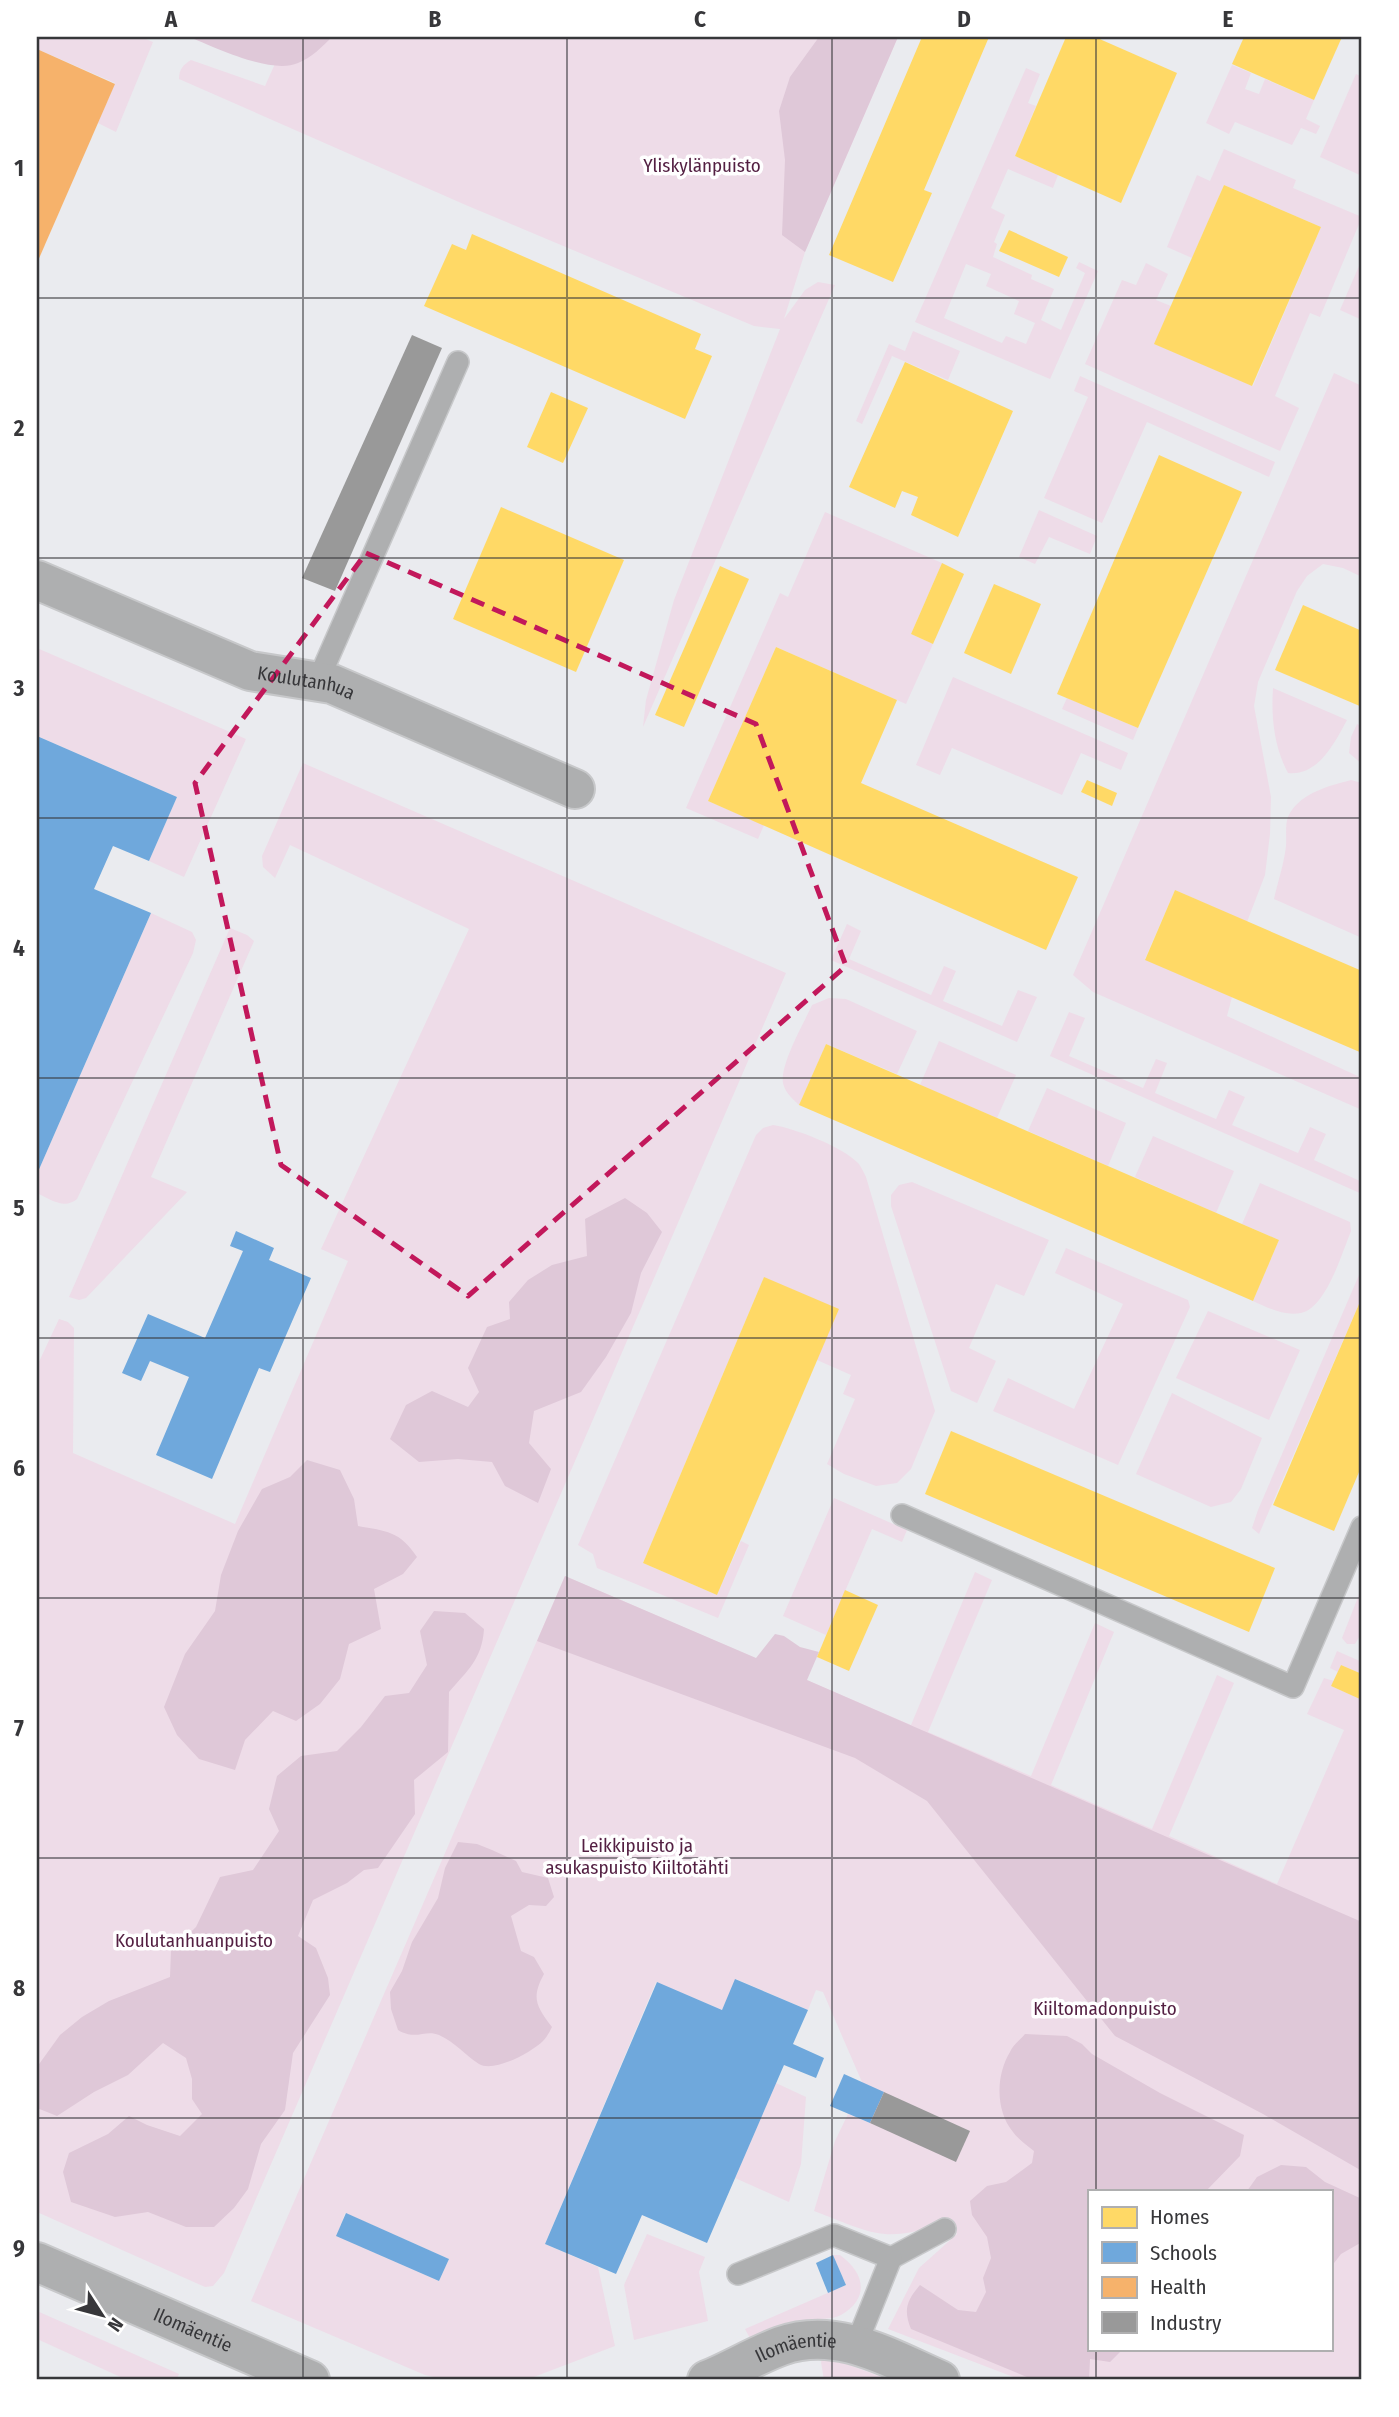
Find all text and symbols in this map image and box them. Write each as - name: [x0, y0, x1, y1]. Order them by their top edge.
- text: A: [164, 5, 178, 33]
- text: B: [429, 5, 442, 33]
- text: C: [694, 5, 706, 33]
- text: D: [957, 5, 971, 33]
- text: E: [1223, 5, 1234, 33]
- text: 1: [14, 154, 24, 182]
- park label: Yliskylänpuisto: [643, 154, 761, 177]
- text: 2: [13, 414, 25, 442]
- street label: Koulutanhua: [256, 661, 359, 704]
- text: 3: [13, 674, 25, 702]
- text: 4: [13, 934, 25, 962]
- text: 5: [13, 1194, 25, 1222]
- text: 6: [13, 1454, 25, 1482]
- text: 7: [14, 1714, 24, 1742]
- park label: Leikkipuisto ja asukaspuisto Kiiltotähti: [545, 1834, 729, 1879]
- park label: Koulutanhuanpuisto: [115, 1929, 273, 1952]
- text: 8: [13, 1974, 25, 2002]
- park label: Kiiltomadonpuisto: [1033, 1997, 1177, 2020]
- legend: [1088, 2190, 1332, 2350]
- text: Homes: [1150, 2204, 1209, 2230]
- text: 9: [13, 2234, 25, 2262]
- text: Schools: [1150, 2240, 1217, 2266]
- text: Health: [1150, 2274, 1206, 2300]
- north arrow: [66, 2280, 136, 2350]
- street label: Ilomäentie: [150, 2302, 236, 2357]
- text: Industry: [1150, 2310, 1222, 2336]
- text: N: [103, 2313, 128, 2336]
- street label: Ilomäentie: [751, 2328, 838, 2367]

